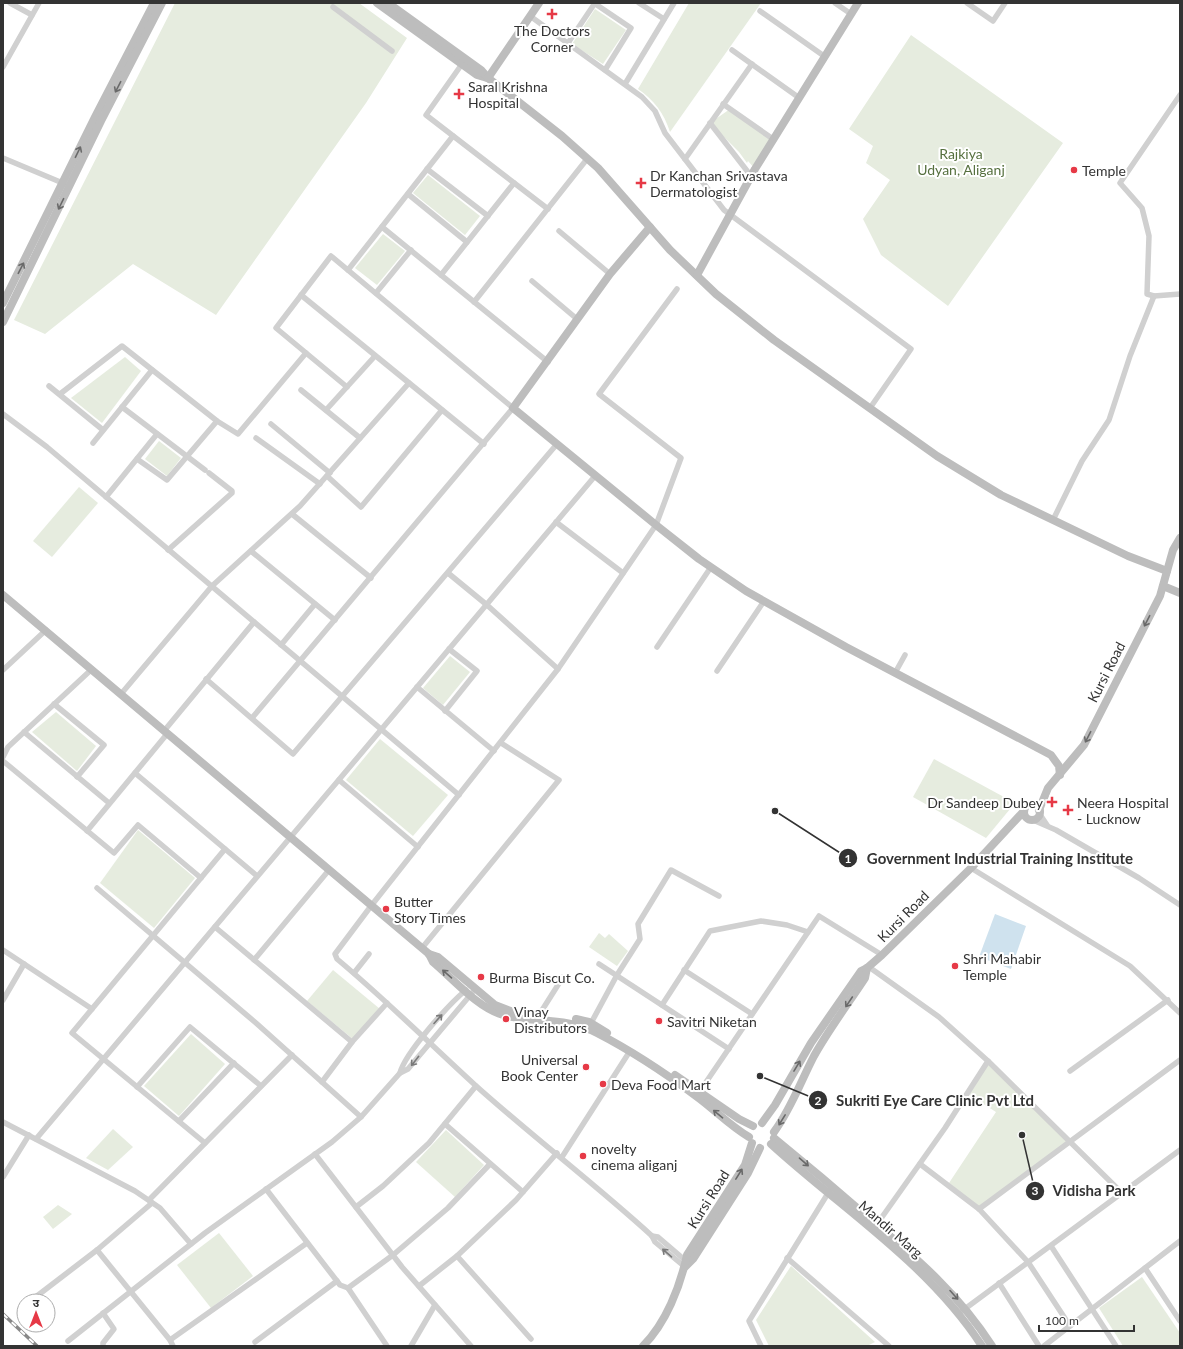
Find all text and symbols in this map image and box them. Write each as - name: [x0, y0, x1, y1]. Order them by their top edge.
- marker: The Doctors Corner: [546, 8, 558, 20]
- place label: The Doctors Corner: [514, 22, 590, 55]
- place label: Saral Krishna Hospital: [468, 78, 548, 111]
- one-way arrow: [114, 81, 121, 93]
- marker: Saral Krishna Hospital: [453, 88, 465, 100]
- park label: Rajkiya Udyan, Aliganj: [917, 145, 1005, 178]
- one-way arrow: [74, 146, 82, 158]
- place label: Temple: [1082, 162, 1126, 179]
- marker: Temple: [1069, 165, 1079, 175]
- place label: Dr Kanchan Srivastava Dermatologist: [650, 167, 788, 200]
- marker: Dr Kanchan Srivastava Dermatologist: [635, 177, 647, 189]
- one-way arrow: [57, 198, 64, 210]
- one-way arrow: [17, 263, 25, 275]
- one-way arrow: [1143, 615, 1150, 627]
- street label: Kursi Road: [1083, 639, 1129, 705]
- one-way arrow: [1084, 730, 1091, 742]
- place label: Dr Sandeep Dubey: [927, 794, 1044, 811]
- place label: Neera Hospital - Lucknow: [1077, 794, 1169, 827]
- marker: Dr Sandeep Dubey: [1046, 796, 1058, 808]
- marker: Neera Hospital - Lucknow: [1062, 804, 1074, 816]
- callout: Government Industrial Training Institute: [838, 845, 1141, 872]
- text: Government Industrial Training Institute: [867, 849, 1133, 867]
- text: 1: [845, 851, 852, 866]
- street label: Kursi Road: [874, 887, 932, 945]
- place label: Butter Story Times: [394, 893, 466, 926]
- marker: Butter Story Times: [381, 904, 391, 914]
- place label: Shri Mahabir Temple: [963, 950, 1041, 983]
- marker: Shri Mahabir Temple: [950, 961, 960, 971]
- place label: Burma Biscut Co.: [489, 969, 595, 986]
- one-way arrow: [442, 970, 452, 979]
- marker: Burma Biscut Co.: [476, 972, 486, 982]
- one-way arrow: [845, 996, 853, 1007]
- place label: Vinay Distributors: [514, 1003, 587, 1036]
- place label: Savitri Niketan: [667, 1013, 757, 1030]
- one-way arrow: [434, 1014, 443, 1025]
- marker: Vinay Distributors: [501, 1014, 511, 1024]
- marker: Savitri Niketan: [654, 1016, 664, 1026]
- place label: Universal Book Center: [501, 1051, 578, 1084]
- one-way arrow: [411, 1055, 419, 1066]
- one-way arrow: [793, 1061, 801, 1072]
- marker: Universal Book Center: [581, 1062, 591, 1072]
- place label: Deva Food Mart: [611, 1076, 711, 1093]
- marker: Deva Food Mart: [598, 1079, 608, 1089]
- callout: Sukriti Eye Care Clinic Pvt Ltd: [808, 1087, 1041, 1114]
- text: Sukriti Eye Care Clinic Pvt Ltd: [836, 1091, 1034, 1109]
- text: 2: [815, 1093, 822, 1108]
- one-way arrow: [712, 1109, 723, 1118]
- one-way arrow: [778, 1114, 786, 1125]
- place label: novelty cinema aliganj: [591, 1140, 677, 1173]
- marker: novelty cinema aliganj: [578, 1151, 588, 1161]
- one-way arrow: [799, 1158, 809, 1167]
- street label: Kursi Road: [683, 1167, 733, 1231]
- one-way arrow: [735, 1169, 743, 1180]
- callout: Vidisha Park: [1025, 1178, 1144, 1205]
- text: Vidisha Park: [1051, 1181, 1137, 1199]
- text: 3: [1032, 1183, 1039, 1198]
- street label: Mandir Marg: [856, 1197, 926, 1261]
- one-way arrow: [662, 1249, 672, 1258]
- one-way arrow: [949, 1290, 958, 1300]
- north arrow: [16, 1293, 56, 1333]
- text: उ: [33, 1296, 40, 1309]
- scale bar: [1039, 1307, 1134, 1333]
- text: 100 m: [1045, 1313, 1079, 1328]

